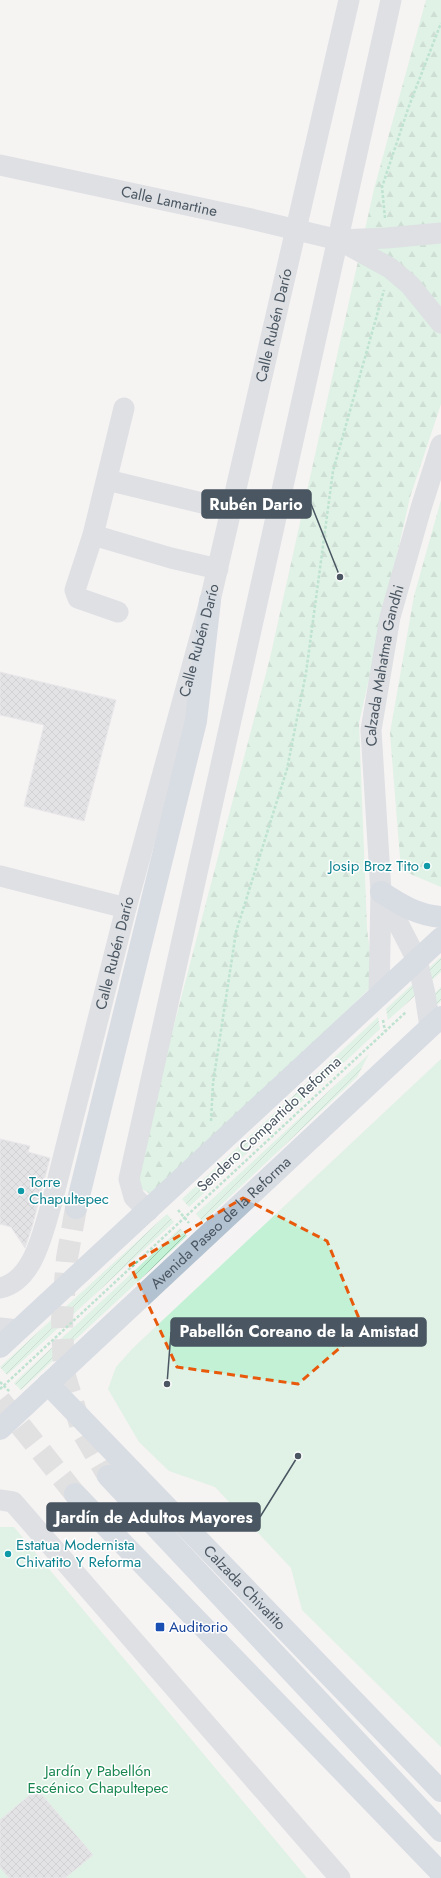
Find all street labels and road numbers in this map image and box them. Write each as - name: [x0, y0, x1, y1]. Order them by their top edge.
- street label: Calle Lamartine: [119, 180, 220, 222]
- street label: Calle Rubén Darío: [250, 266, 298, 384]
- street label: Calle Rubén Darío: [173, 582, 225, 699]
- street label: Calzada Mahatma Gandhi: [360, 582, 410, 747]
- street label: Calle Rubén Darío: [90, 894, 140, 1012]
- street label: Sendero Compartido Reforma: [192, 1051, 346, 1197]
- street label: Avenida Paseo de la Reforma: [145, 1151, 296, 1294]
- street label: Calzada Chivatito: [198, 1540, 291, 1635]

